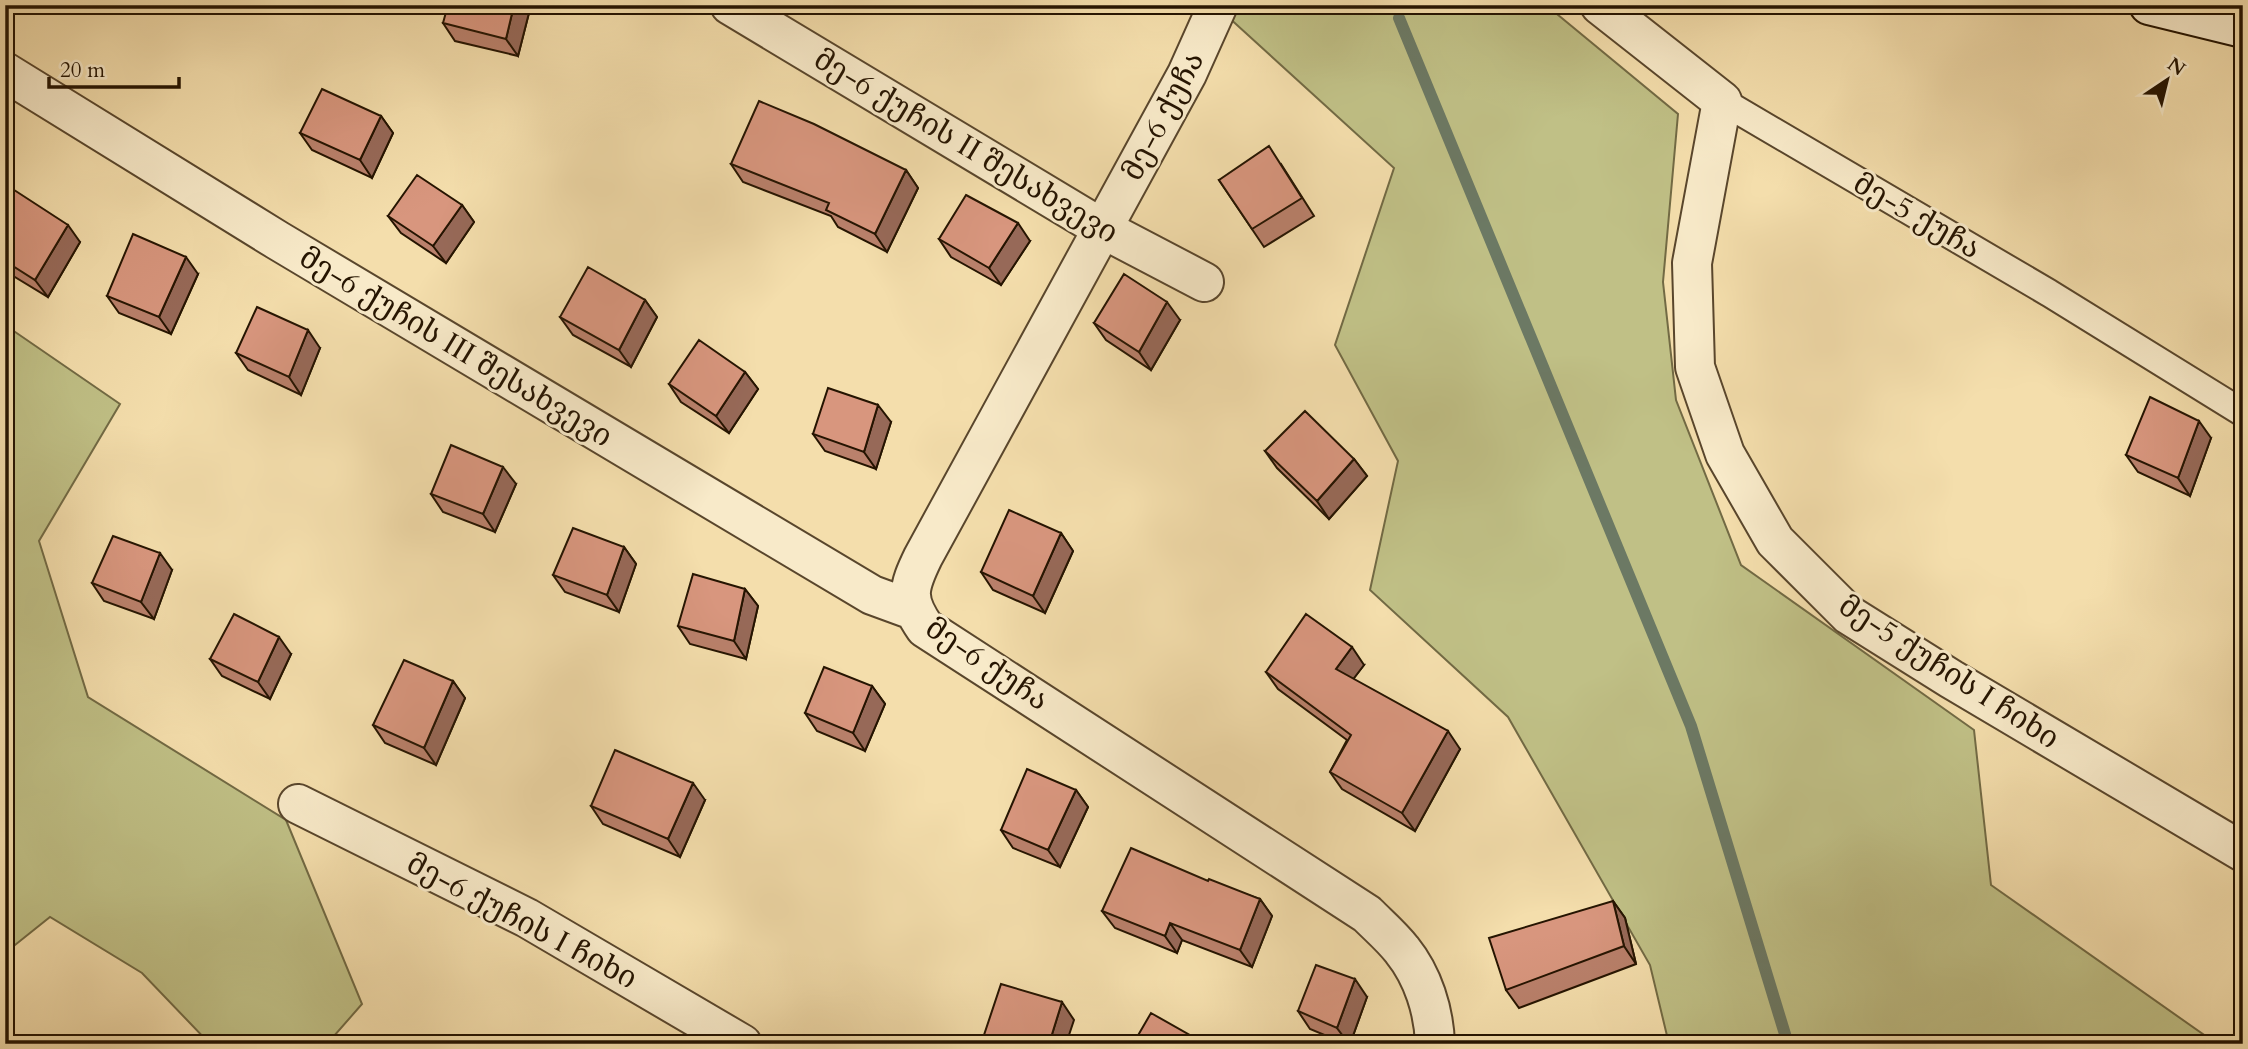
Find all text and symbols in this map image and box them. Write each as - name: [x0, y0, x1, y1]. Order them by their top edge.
- street label: მე-6 ქუჩის II შესახვევი: [806, 39, 1126, 253]
- street label: მე-6 ქუჩა: [1112, 44, 1214, 188]
- scale bar: [49, 46, 178, 90]
- north arrow: [2132, 46, 2202, 116]
- text: N: [2162, 52, 2191, 83]
- text: 20 m: [60, 56, 105, 85]
- street label: მე-5 ქუჩა: [1846, 163, 1988, 269]
- street label: მე-6 ქუჩის III შესახვევი: [292, 237, 620, 457]
- street label: მე-5 ქუჩის I ჩიხი: [1831, 585, 2067, 759]
- street label: მე-6 ქუჩა: [917, 608, 1057, 720]
- street label: მე-6 ქუჩის I ჩიხი: [400, 843, 644, 999]

